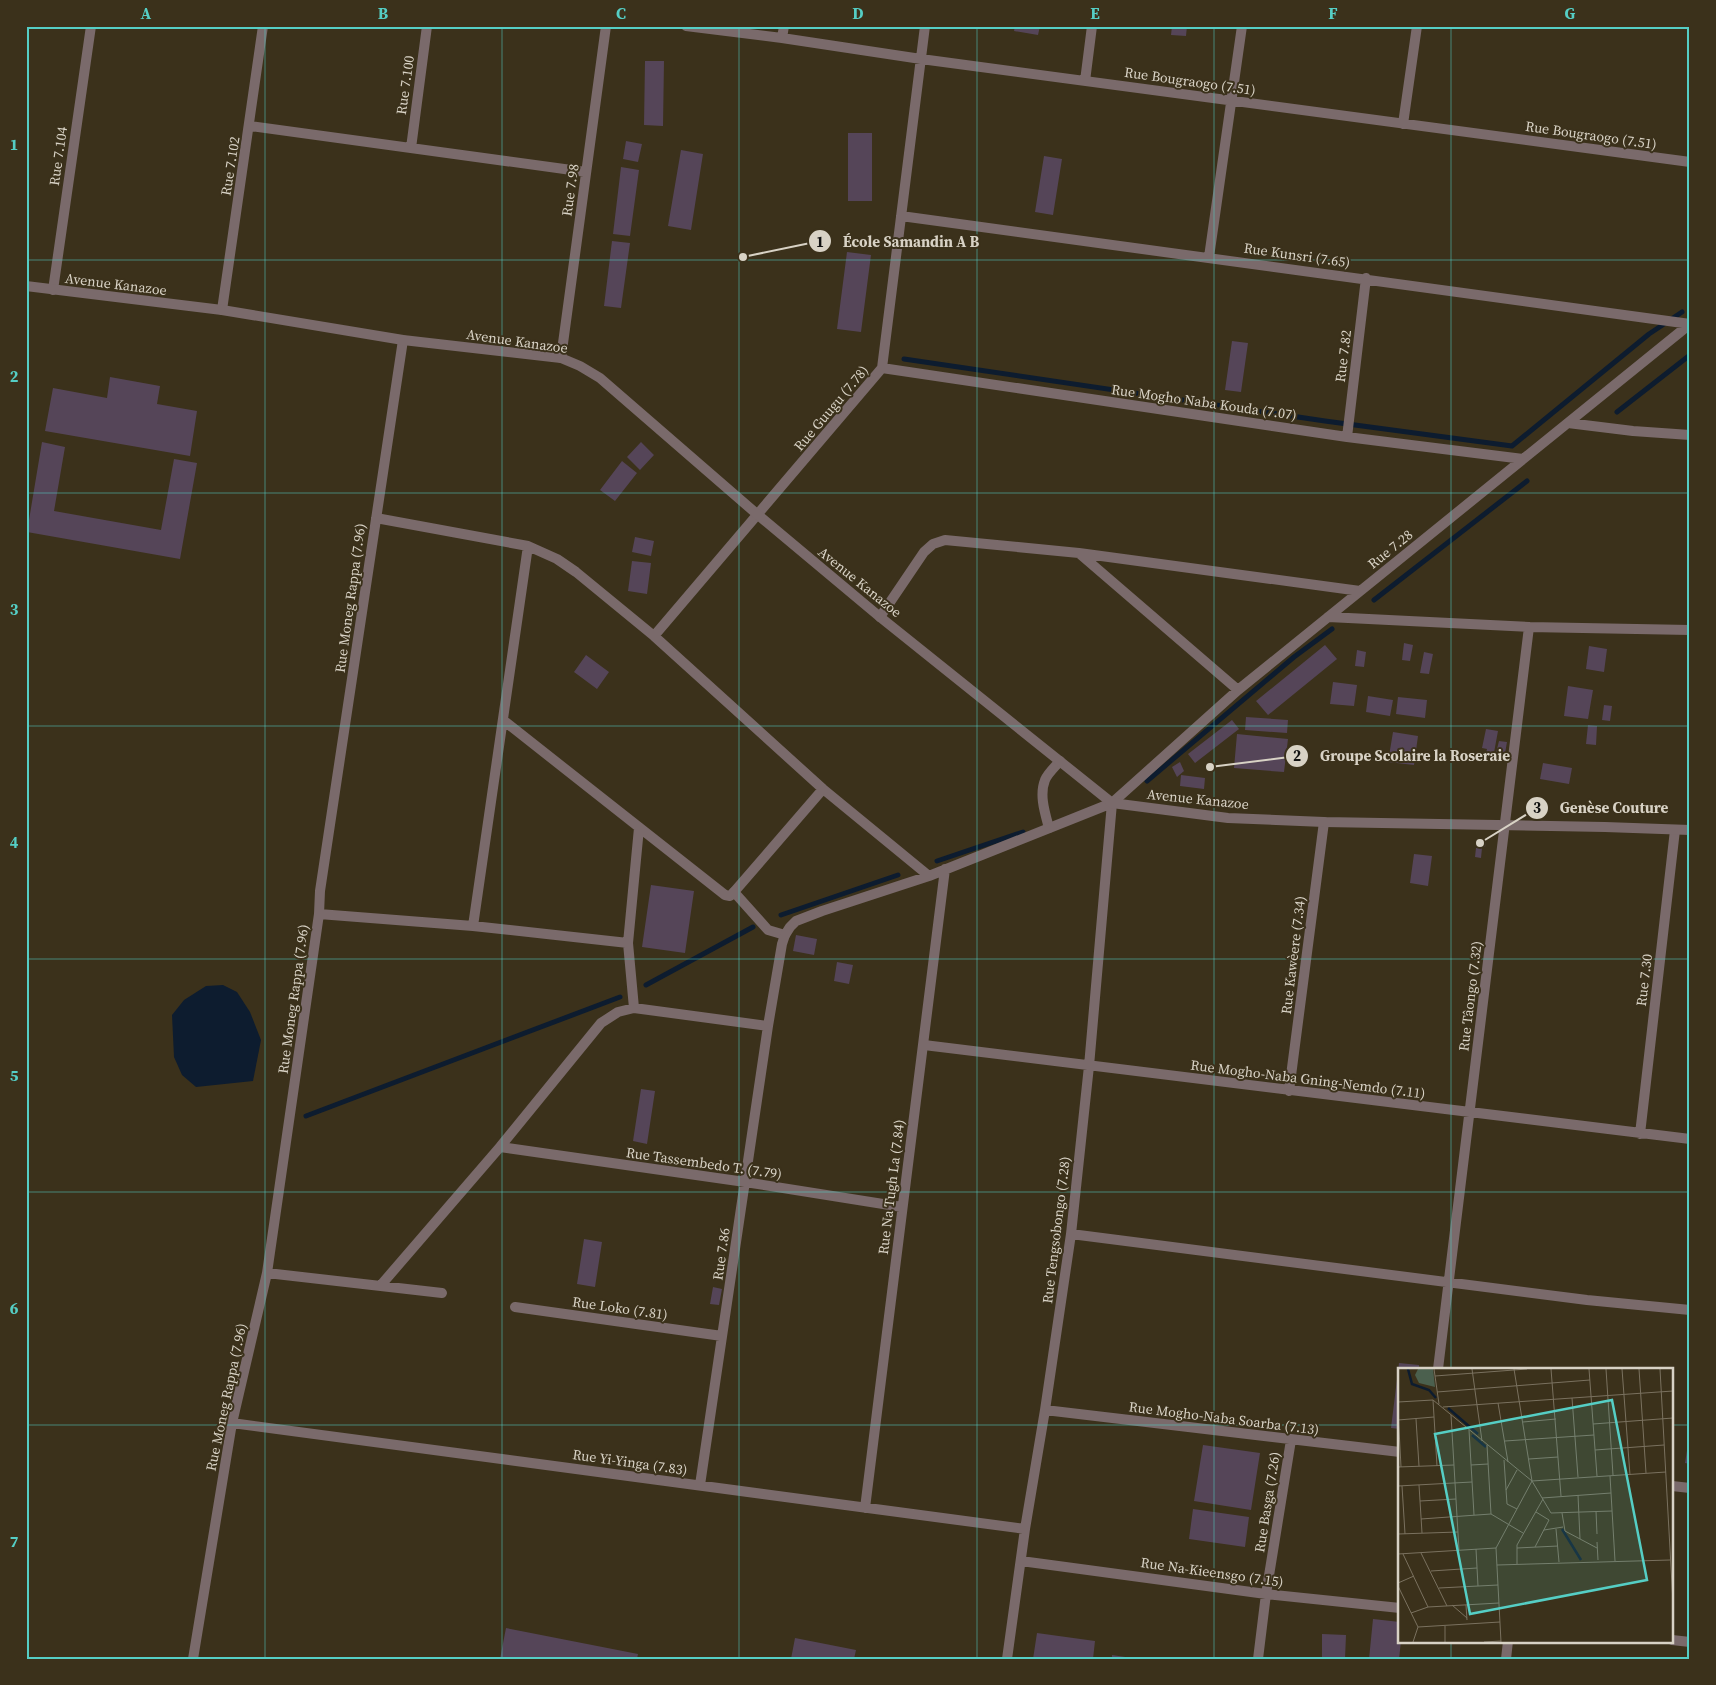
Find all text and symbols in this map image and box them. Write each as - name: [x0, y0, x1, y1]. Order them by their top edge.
- text: A: [141, 2, 152, 24]
- text: B: [378, 2, 389, 24]
- text: C: [616, 2, 626, 24]
- text: D: [852, 2, 864, 24]
- text: E: [1090, 2, 1100, 24]
- text: F: [1328, 2, 1338, 24]
- text: G: [1565, 2, 1576, 24]
- street label: Rue 7.100: [391, 54, 419, 116]
- street label: Rue Bougraogo (7.51): [1123, 62, 1257, 100]
- street label: Rue Bougraogo (7.51): [1524, 116, 1658, 154]
- street label: Rue 7.104: [44, 125, 72, 187]
- text: 1: [10, 133, 18, 155]
- street label: Rue 7.102: [215, 135, 245, 197]
- street label: Rue 7.98: [556, 163, 584, 217]
- callout: École Samandin A B: [807, 226, 989, 256]
- text: 1: [816, 231, 824, 252]
- text: École Samandin A B: [843, 231, 980, 252]
- street label: Rue Kunsri (7.65): [1243, 238, 1351, 272]
- street label: Avenue Kanazoe: [64, 268, 168, 300]
- street label: Avenue Kanazoe: [465, 324, 569, 358]
- street label: Rue 7.82: [1330, 329, 1356, 383]
- street label: Rue Guugu (7.78): [789, 361, 873, 455]
- text: 2: [10, 365, 19, 387]
- street label: Rue Mogho Naba Kouda (7.07): [1110, 379, 1298, 425]
- street label: Rue Moneg Rappa (7.96): [330, 522, 370, 674]
- street label: Rue 7.28: [1363, 525, 1417, 573]
- street label: Avenue Kanazoe: [814, 542, 906, 622]
- text: 3: [10, 598, 19, 620]
- callout: Groupe Scolaire la Roseraie: [1285, 741, 1520, 771]
- text: 2: [1293, 745, 1301, 766]
- text: Groupe Scolaire la Roseraie: [1320, 745, 1510, 766]
- street label: Avenue Kanazoe: [1146, 784, 1250, 814]
- callout: Genèse Couture: [1525, 793, 1678, 823]
- text: 3: [1533, 797, 1541, 818]
- text: Genèse Couture: [1560, 797, 1668, 818]
- text: 4: [10, 831, 19, 853]
- street label: Rue Kawèere (7.34): [1276, 895, 1310, 1015]
- street label: Rue Moneg Rappa (7.96): [273, 923, 313, 1075]
- street label: Rue Tâongo (7.32): [1453, 940, 1487, 1052]
- street label: Rue 7.30: [1631, 953, 1657, 1007]
- street label: Rue Mogho-Naba Gning-Nemdo (7.11): [1189, 1055, 1427, 1103]
- text: 5: [10, 1064, 19, 1086]
- street label: Rue Na Tugh La (7.84): [873, 1118, 909, 1256]
- street label: Rue Tassembedo T. (7.79): [625, 1142, 783, 1184]
- street label: Rue Tengsobongo (7.28): [1037, 1155, 1075, 1305]
- street label: Rue 7.86: [707, 1227, 735, 1281]
- street label: Rue Loko (7.81): [571, 1291, 669, 1325]
- text: 6: [10, 1297, 19, 1319]
- street label: Rue Moneg Rappa (7.96): [201, 1321, 251, 1473]
- inset map: [1398, 1368, 1674, 1642]
- street label: Rue Mogho-Naba Soarba (7.13): [1128, 1396, 1320, 1440]
- street label: Rue Yi-Yinga (7.83): [571, 1444, 689, 1480]
- street label: Rue Basga (7.26): [1249, 1450, 1285, 1554]
- text: 7: [10, 1530, 19, 1552]
- street label: Rue Na-Kieensgo (7.15): [1139, 1552, 1285, 1592]

